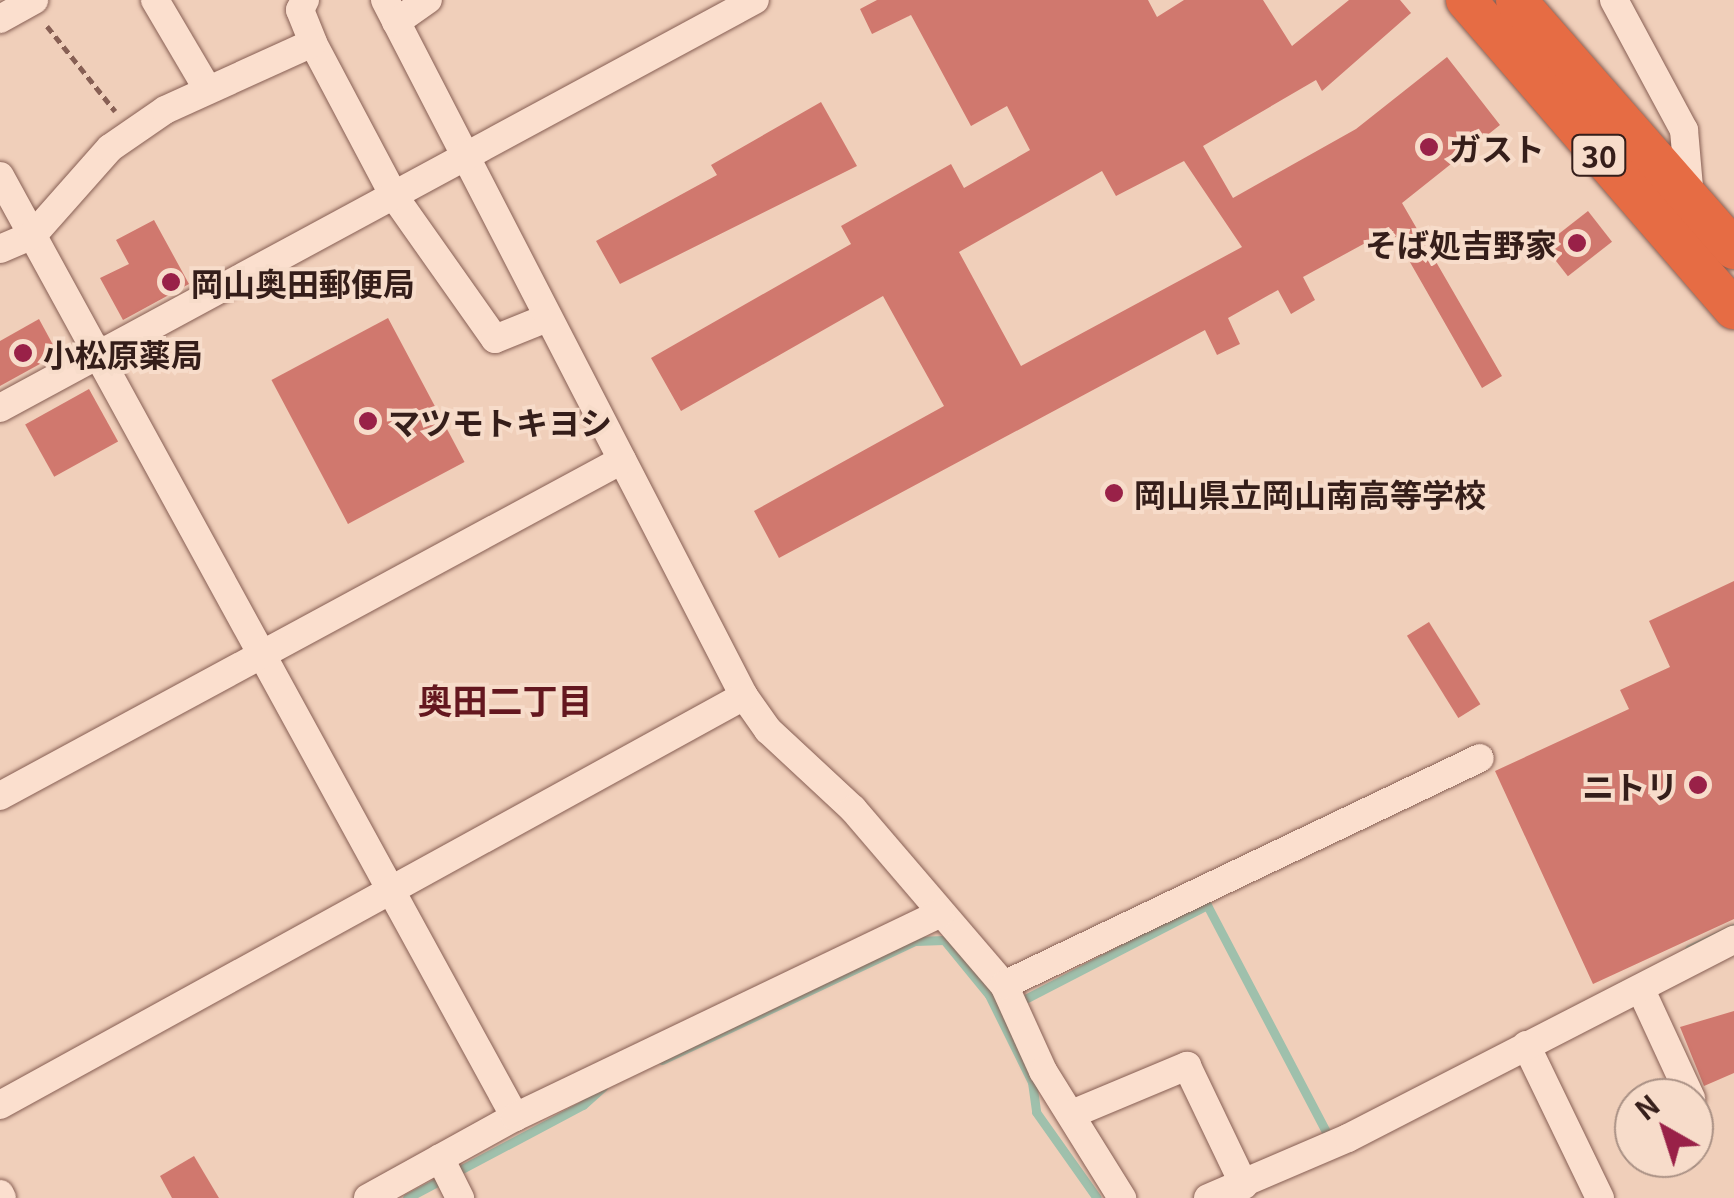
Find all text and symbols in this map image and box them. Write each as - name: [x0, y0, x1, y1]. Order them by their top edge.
- place label: ガスト: [1449, 128, 1545, 166]
- road number: 30: [1569, 130, 1629, 180]
- marker: ガスト: [1418, 136, 1440, 158]
- place label: そば処吉野家: [1365, 224, 1557, 262]
- marker: そば処吉野家: [1566, 232, 1588, 254]
- place label: 岡山奥田郵便局: [191, 263, 415, 301]
- marker: 岡山奥田郵便局: [160, 271, 182, 293]
- place label: 小松原薬局: [43, 334, 203, 372]
- marker: 小松原薬局: [12, 342, 34, 364]
- place label: マツモトキヨシ: [388, 402, 612, 440]
- marker: マツモトキヨシ: [357, 410, 379, 432]
- place label: 岡山県立岡山南高等学校: [1134, 474, 1486, 512]
- marker: 岡山県立岡山南高等学校: [1103, 482, 1125, 504]
- district label: 奥田二丁目: [418, 678, 592, 720]
- place label: ニトリ: [1582, 766, 1678, 804]
- marker: ニトリ: [1687, 774, 1709, 796]
- north arrow: [1614, 1078, 1714, 1178]
- text: N: [1626, 1084, 1667, 1128]

